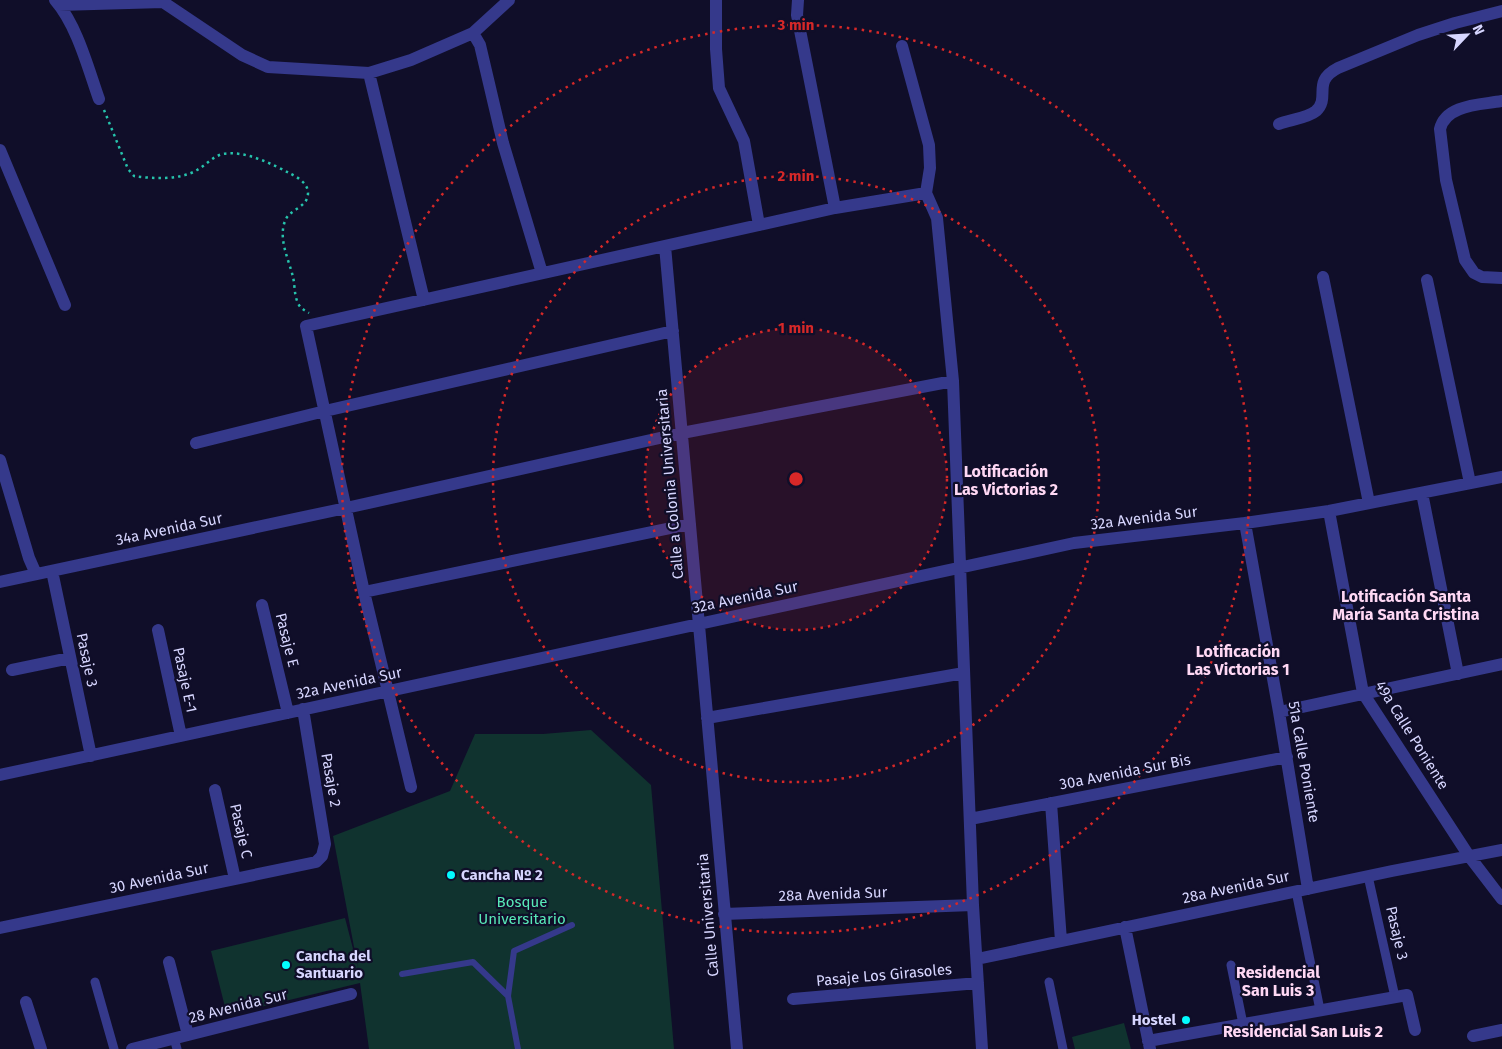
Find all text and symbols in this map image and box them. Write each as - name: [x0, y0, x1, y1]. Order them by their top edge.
- north arrow: [1442, 10, 1492, 60]
- text: 3 min: [777, 16, 814, 34]
- text: N: [1469, 22, 1488, 38]
- text: 2 min: [778, 167, 814, 185]
- text: 1 min: [778, 319, 814, 337]
- street label: Calle a Colonia Universitaria: [653, 388, 687, 580]
- district label: Lotificación Las Victorias 2: [954, 462, 1058, 499]
- centre of rings: [787, 470, 805, 488]
- street label: 32a Avenida Sur: [1089, 502, 1199, 533]
- street label: 34a Avenida Sur: [114, 509, 224, 549]
- street label: 32a Avenida Sur: [690, 577, 800, 617]
- district label: Lotificación Santa María Santa Cristina: [1333, 587, 1480, 624]
- street label: Pasaje E: [272, 611, 302, 669]
- street label: Pasaje 3: [73, 631, 101, 689]
- district label: Lotificación Las Victorias 1: [1186, 642, 1290, 679]
- street label: Pasaje E-1: [169, 646, 201, 714]
- street label: 32a Avenida Sur: [294, 663, 404, 703]
- street label: 49a Calle Poniente: [1371, 677, 1453, 793]
- street label: 51a Calle Poniente: [1284, 700, 1324, 824]
- street label: 30a Avenida Sur Bis: [1058, 750, 1192, 794]
- street label: Pasaje 2: [317, 752, 345, 808]
- street label: Pasaje C: [226, 802, 256, 861]
- street label: Calle Universitaria: [694, 852, 722, 978]
- street label: 30 Avenida Sur: [108, 859, 210, 897]
- place label: Cancha Nº 2: [461, 866, 543, 884]
- street label: 28a Avenida Sur: [1181, 867, 1291, 907]
- marker: Cancha Nº 2: [445, 869, 457, 881]
- street label: 28a Avenida Sur: [778, 883, 888, 905]
- park label: Bosque Universitario: [478, 893, 566, 928]
- street label: Pasaje 3: [1382, 904, 1412, 962]
- place label: Cancha del Santuario: [296, 947, 371, 982]
- marker: Cancha del Santuario: [280, 959, 292, 971]
- street label: Pasaje Los Girasoles: [815, 960, 953, 990]
- district label: Residencial San Luis 3: [1236, 963, 1320, 1000]
- street label: 28 Avenida Sur: [187, 985, 289, 1027]
- place label: Hostel: [1132, 1011, 1177, 1029]
- marker: Hostel: [1180, 1014, 1192, 1026]
- district label: Residencial San Luis 2: [1223, 1022, 1383, 1041]

